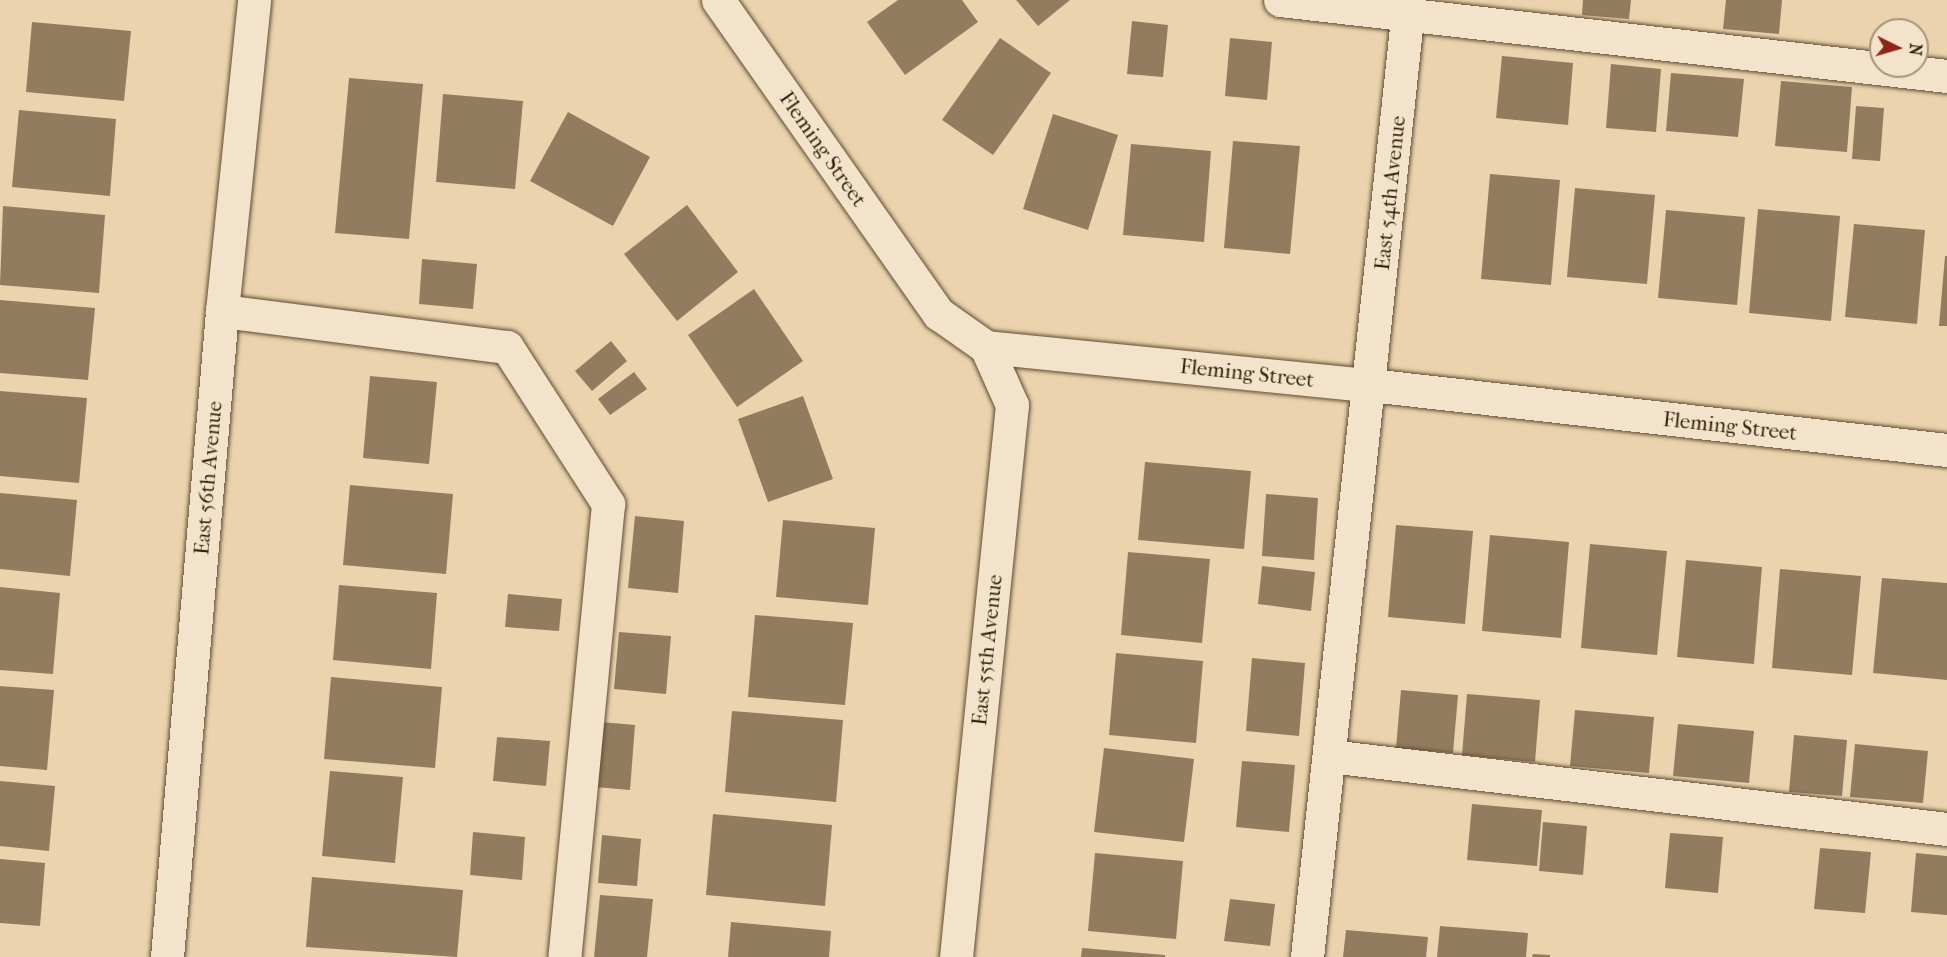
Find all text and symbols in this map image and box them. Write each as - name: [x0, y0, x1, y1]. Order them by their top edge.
- north arrow: [1869, 18, 1929, 78]
- text: N: [1905, 43, 1925, 56]
- street label: Fleming Street: [774, 87, 872, 211]
- street label: East 54th Avenue: [1369, 114, 1411, 272]
- street label: Fleming Street: [1179, 353, 1315, 393]
- street label: East 56th Avenue: [189, 400, 227, 556]
- street label: Fleming Street: [1662, 406, 1798, 446]
- street label: East 55th Avenue: [967, 573, 1007, 727]

